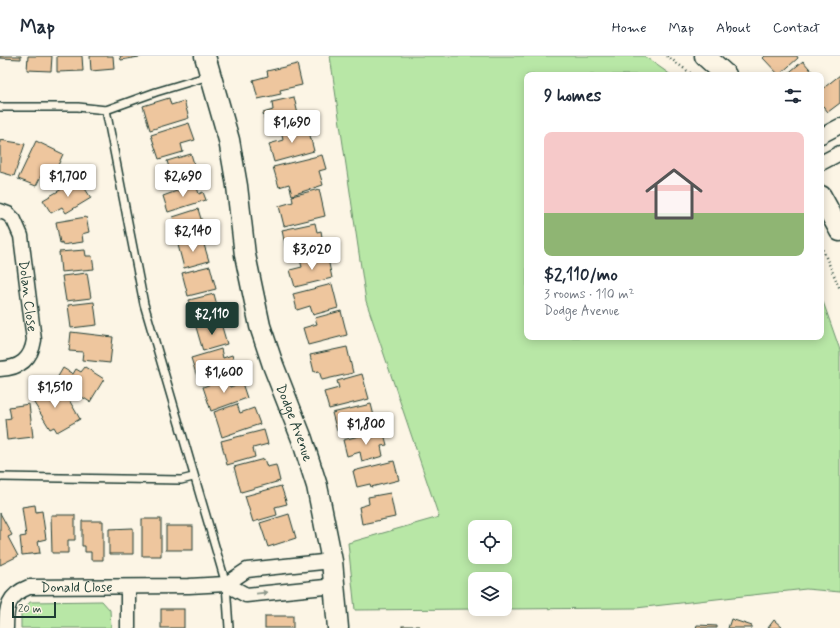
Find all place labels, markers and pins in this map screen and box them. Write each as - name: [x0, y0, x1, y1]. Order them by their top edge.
- pin: $1,690: [259, 110, 325, 144]
- pin: $1,700: [35, 164, 101, 198]
- pin: $2,690: [150, 164, 216, 198]
- pin: $2,140: [160, 219, 226, 253]
- pin: $3,020: [279, 237, 345, 271]
- pin: $2,110: [179, 302, 245, 336]
- pin: $1,600: [191, 360, 257, 394]
- pin: $1,510: [22, 375, 88, 409]
- pin: $1,800: [333, 412, 399, 446]

